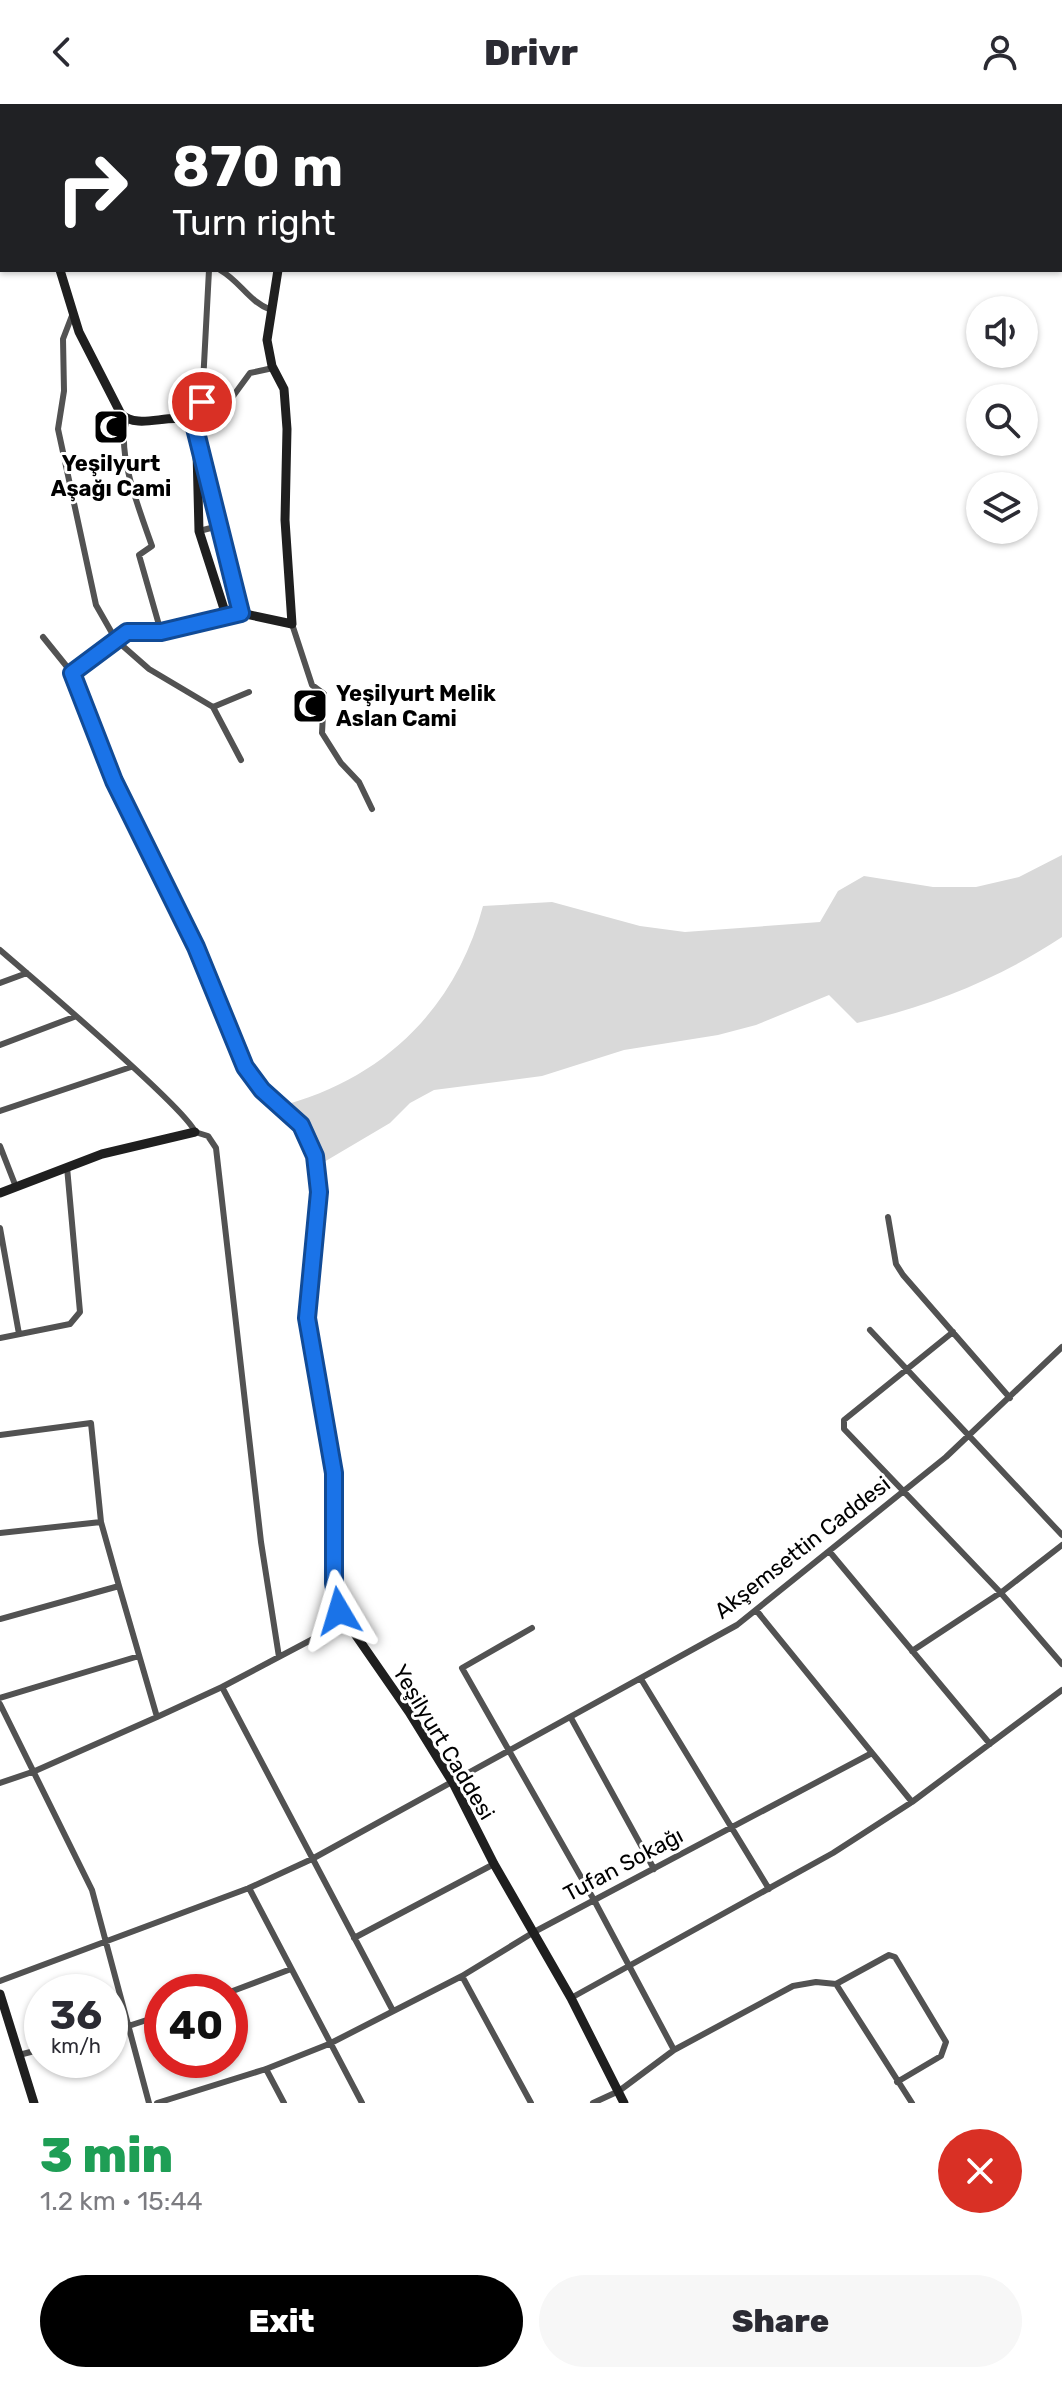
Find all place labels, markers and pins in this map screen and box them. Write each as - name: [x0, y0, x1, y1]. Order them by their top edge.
- pin: [168, 368, 236, 436]
- mosque icon: Yeşilyurt Aşağı Cami: [92, 408, 130, 446]
- place label: Yeşilyurt Aşağı Cami: [51, 450, 171, 502]
- place label: Yeşilyurt Melik Aslan Cami: [336, 680, 496, 732]
- mosque icon: Yeşilyurt Melik Aslan Cami: [291, 687, 329, 725]

